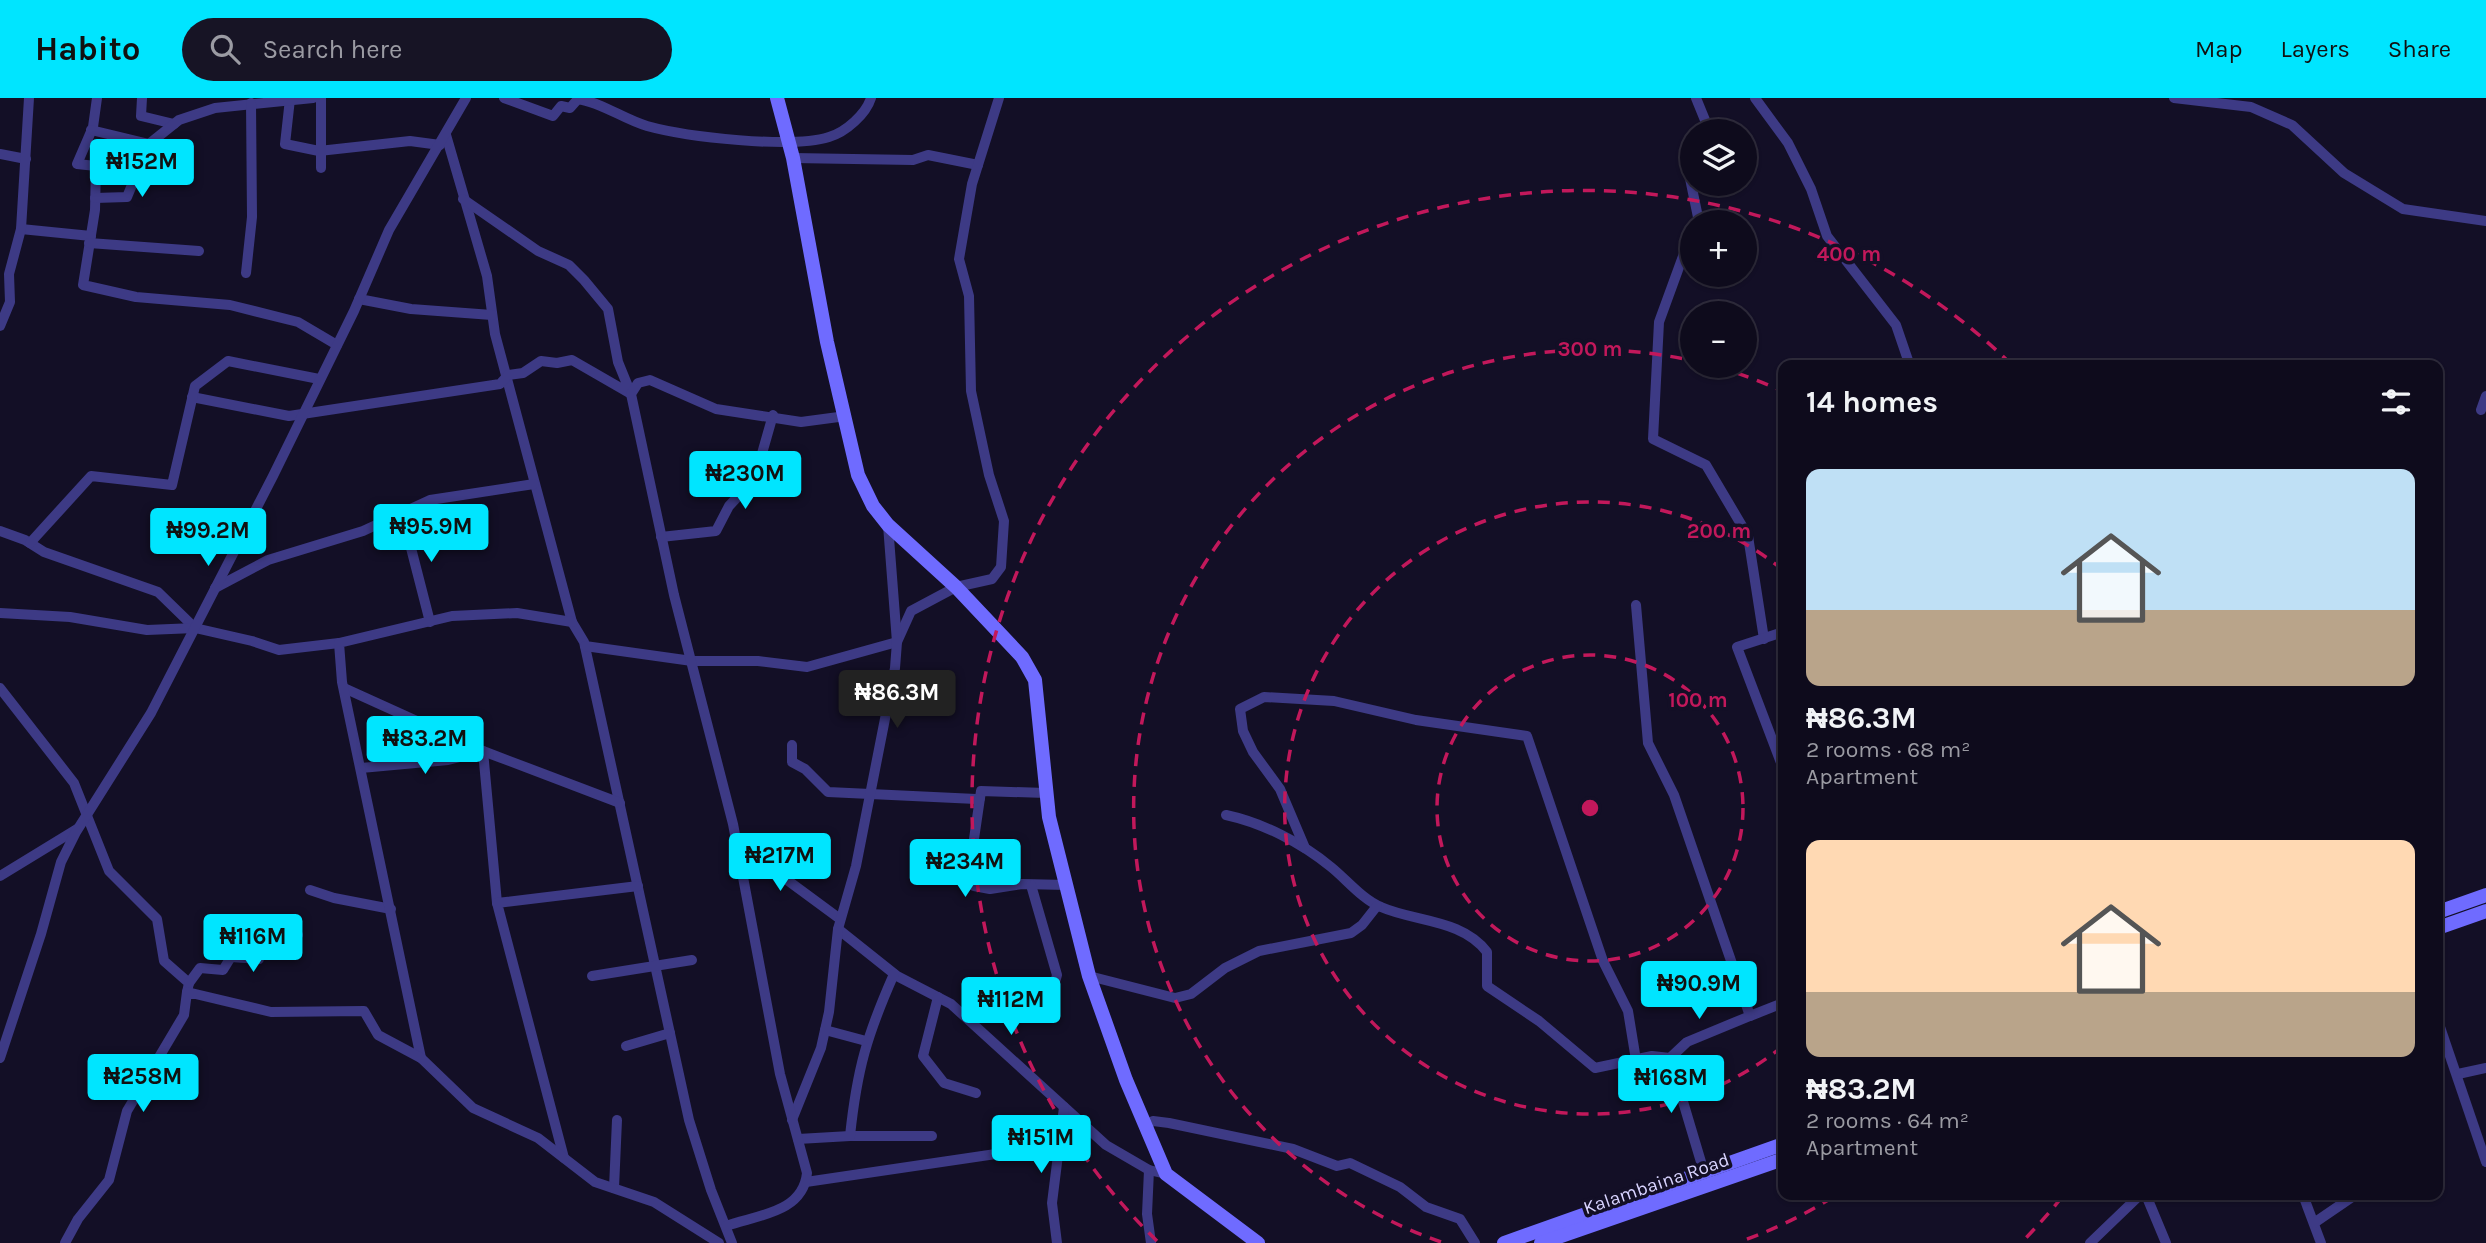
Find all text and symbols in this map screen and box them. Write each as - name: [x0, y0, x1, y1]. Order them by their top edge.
- search box: [182, 18, 672, 81]
- text: Habito: [35, 30, 140, 68]
- icon: search: [206, 30, 244, 68]
- text: Search here: [262, 34, 402, 65]
- text: Map: [2195, 35, 2243, 63]
- text: Layers: [2281, 35, 2350, 63]
- text: Share: [2388, 35, 2451, 63]
- map controls: [1680, 119, 1757, 378]
- button: layers: [1680, 119, 1757, 196]
- pin: ₦152M: [93, 140, 191, 199]
- text: ₦152M: [106, 148, 178, 175]
- button: +: [1680, 210, 1757, 287]
- text: 400 m: [1817, 242, 1881, 266]
- button: −: [1680, 301, 1757, 378]
- text: 300 m: [1558, 337, 1622, 361]
- icon: filters: [2377, 383, 2415, 421]
- text: 14 homes: [1806, 384, 1938, 420]
- pin: ₦230M: [696, 452, 794, 511]
- text: ₦230M: [705, 460, 785, 487]
- pin: ₦95.9M: [374, 504, 488, 564]
- pin: ₦99.2M: [151, 508, 265, 568]
- text: ₦95.9M: [389, 513, 473, 540]
- icon: home: [2048, 515, 2174, 641]
- text: ₦99.2M: [166, 517, 250, 544]
- text: 200 m: [1687, 519, 1751, 543]
- pin: ₦86.3M: [840, 670, 954, 730]
- text: ₦86.3M: [855, 679, 939, 706]
- text: 100 m: [1668, 688, 1728, 712]
- text: ₦86.3M: [1806, 700, 1917, 736]
- pin: ₦83.2M: [368, 716, 482, 776]
- text: ₦83.2M: [383, 725, 467, 752]
- text: 2 rooms · 68 m²: [1806, 736, 1970, 763]
- text: Apartment: [1806, 763, 1918, 790]
- centre of rings: [1578, 796, 1602, 820]
- pin: ₦217M: [731, 834, 829, 893]
- pin: ₦234M: [916, 840, 1014, 899]
- text: ₦217M: [745, 842, 815, 869]
- text: ₦234M: [926, 848, 1004, 875]
- icon: home: [2048, 886, 2174, 1012]
- pin: ₦116M: [204, 914, 302, 974]
- text: ₦116M: [219, 923, 287, 950]
- pin: ₦90.9M: [1642, 962, 1756, 1021]
- text: ₦90.9M: [1657, 970, 1741, 997]
- pin: ₦112M: [962, 978, 1060, 1037]
- text: ₦112M: [977, 986, 1045, 1013]
- pin: ₦258M: [94, 1054, 192, 1114]
- pin: ₦168M: [1622, 1056, 1720, 1115]
- text: ₦258M: [104, 1063, 182, 1090]
- text: ₦168M: [1634, 1064, 1708, 1091]
- text: ₦83.2M: [1806, 1071, 1917, 1107]
- text: 2 rooms · 64 m²: [1806, 1107, 1969, 1134]
- pin: ₦151M: [992, 1116, 1090, 1175]
- text: ₦151M: [1008, 1124, 1074, 1151]
- text: Apartment: [1806, 1134, 1918, 1161]
- street label: Kalambaina Road: [1580, 1149, 1732, 1219]

